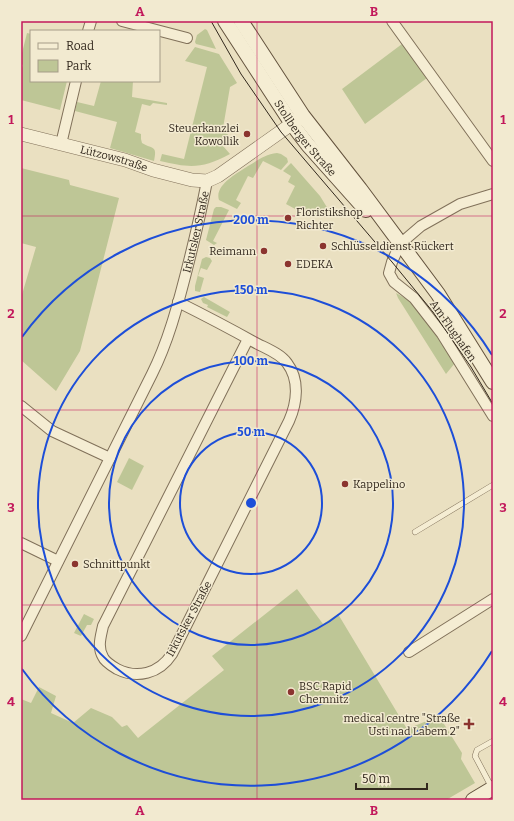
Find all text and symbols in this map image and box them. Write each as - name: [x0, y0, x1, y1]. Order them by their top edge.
- text: A: [135, 4, 145, 19]
- text: B: [370, 4, 378, 19]
- legend: [30, 30, 160, 82]
- text: Road: [66, 39, 94, 53]
- text: Park: [66, 59, 92, 73]
- street label: Stollberger Straße: [272, 97, 339, 179]
- text: 1: [8, 112, 14, 127]
- text: 1: [500, 112, 506, 127]
- place label: Steuerkanzlei Kowollik: [169, 122, 240, 148]
- marker: Steuerkanzlei Kowollik: [242, 129, 252, 139]
- street label: Lützowstraße: [79, 143, 149, 174]
- street label: Irkutsker Straße: [180, 190, 211, 274]
- place label: Floristikshop Richter: [296, 206, 363, 232]
- text: 200 m: [233, 213, 269, 227]
- marker: Floristikshop Richter: [283, 213, 293, 223]
- place label: Schlüsseldienst Rückert: [331, 240, 454, 253]
- marker: Schlüsseldienst Rückert: [318, 241, 328, 251]
- place label: Reimann: [209, 245, 256, 258]
- marker: Reimann: [259, 246, 269, 256]
- place label: EDEKA: [296, 258, 333, 271]
- marker: EDEKA: [283, 259, 293, 269]
- text: 150 m: [235, 283, 268, 297]
- street label: Am Flughafen: [427, 298, 479, 364]
- text: 2: [7, 306, 15, 321]
- text: 2: [499, 306, 507, 321]
- text: 100 m: [234, 354, 269, 368]
- text: 50 m: [237, 425, 265, 439]
- place label: Kappelino: [353, 478, 405, 491]
- marker: Kappelino: [340, 479, 350, 489]
- centre of rings: [244, 496, 258, 510]
- text: 3: [7, 500, 15, 515]
- text: 3: [499, 500, 507, 515]
- place label: Schnittpunkt: [83, 558, 150, 571]
- marker: Schnittpunkt: [70, 559, 80, 569]
- street label: Irkutsker Straße: [164, 579, 214, 659]
- place label: BSC Rapid Chemnitz: [299, 680, 352, 706]
- marker: BSC Rapid Chemnitz: [286, 687, 296, 697]
- text: 4: [7, 694, 15, 709]
- text: 4: [499, 694, 507, 709]
- place label: medical centre "Straße Usti nad Labem 2": [343, 712, 460, 738]
- marker: medical centre "Straße Usti nad Labem 2": [463, 718, 475, 730]
- scale bar: [356, 765, 427, 791]
- text: 50 m: [362, 772, 391, 786]
- text: A: [135, 803, 145, 818]
- text: B: [370, 803, 378, 818]

